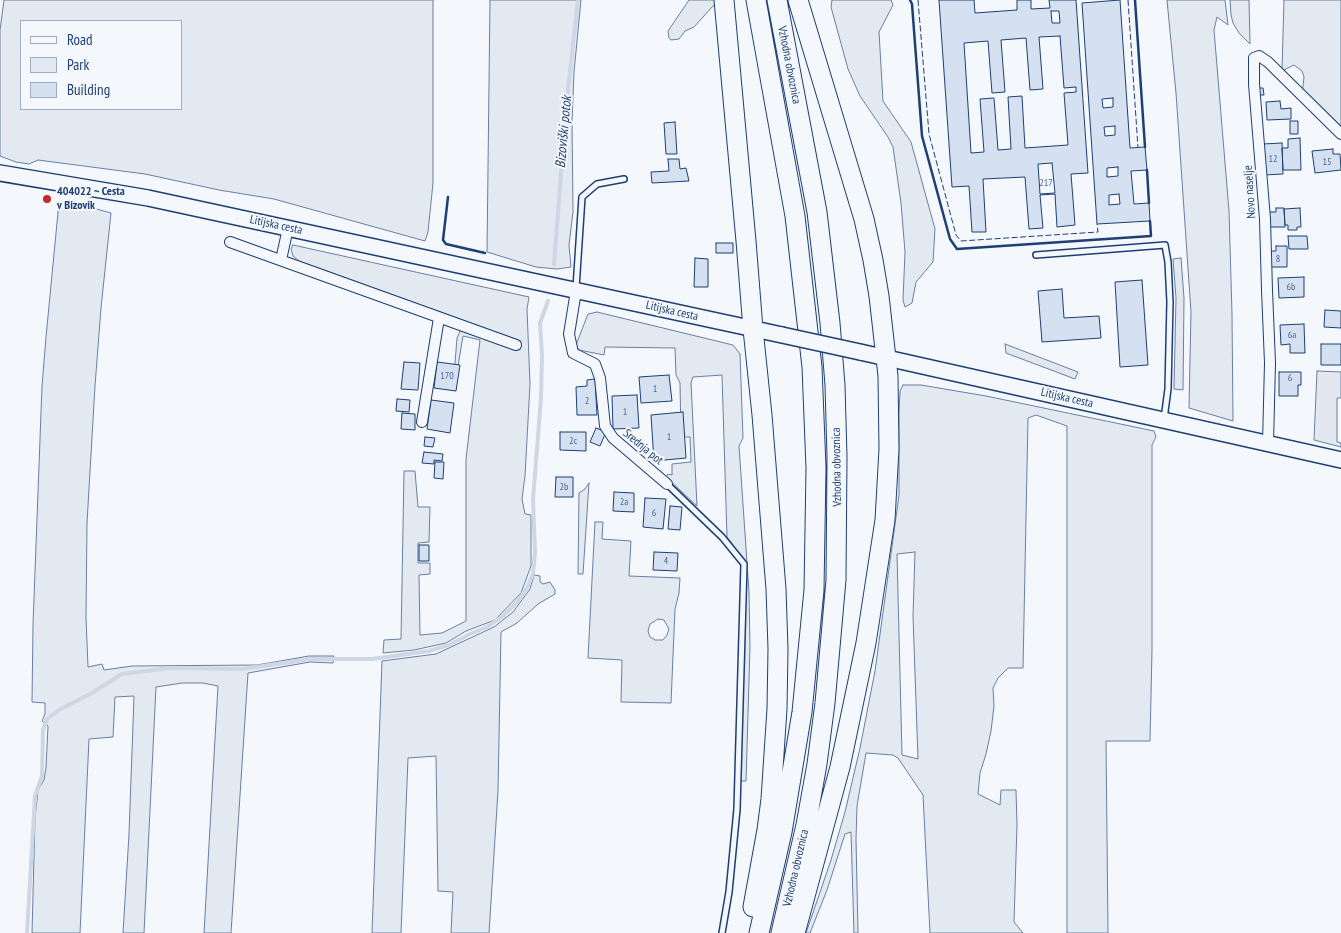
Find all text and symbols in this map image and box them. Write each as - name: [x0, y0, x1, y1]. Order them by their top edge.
- legend: [20, 20, 182, 110]
- street label: Vzhodna obvoznica: [774, 25, 804, 105]
- text: Road: [67, 30, 93, 49]
- text: Park: [67, 55, 89, 74]
- text: Building: [67, 80, 110, 99]
- water label: Bizoviški potok: [552, 95, 576, 169]
- house number: 12: [1269, 153, 1277, 165]
- house number: 15: [1323, 156, 1331, 168]
- street label: Novo naselje: [1241, 165, 1259, 219]
- house number: 217: [1039, 177, 1053, 189]
- place label: 404022 ~ Cesta v Bizovik: [57, 185, 125, 213]
- marker: 404022 ~ Cesta v Bizovik: [41, 193, 53, 205]
- street label: Litijska cesta: [248, 212, 304, 238]
- house number: 8: [1276, 253, 1280, 265]
- house number: 6b: [1287, 281, 1295, 293]
- street label: Litijska cesta: [644, 298, 700, 324]
- house number: 6a: [1288, 329, 1296, 341]
- house number: 170: [440, 370, 454, 382]
- house number: 6: [1288, 372, 1292, 384]
- house number: 1: [653, 383, 657, 395]
- street label: Litijska cesta: [1039, 385, 1095, 411]
- house number: 2: [585, 395, 589, 407]
- house number: 1: [623, 406, 627, 418]
- street label: Srednja pot: [620, 426, 666, 468]
- street label: Vzhodna obvoznica: [829, 427, 845, 507]
- house number: 1: [667, 431, 671, 443]
- house number: 2c: [569, 435, 577, 447]
- house number: 2b: [560, 481, 568, 493]
- house number: 2a: [620, 496, 628, 508]
- house number: 6: [652, 507, 656, 519]
- house number: 4: [664, 555, 668, 567]
- street label: Vzhodna obvoznica: [780, 828, 812, 908]

